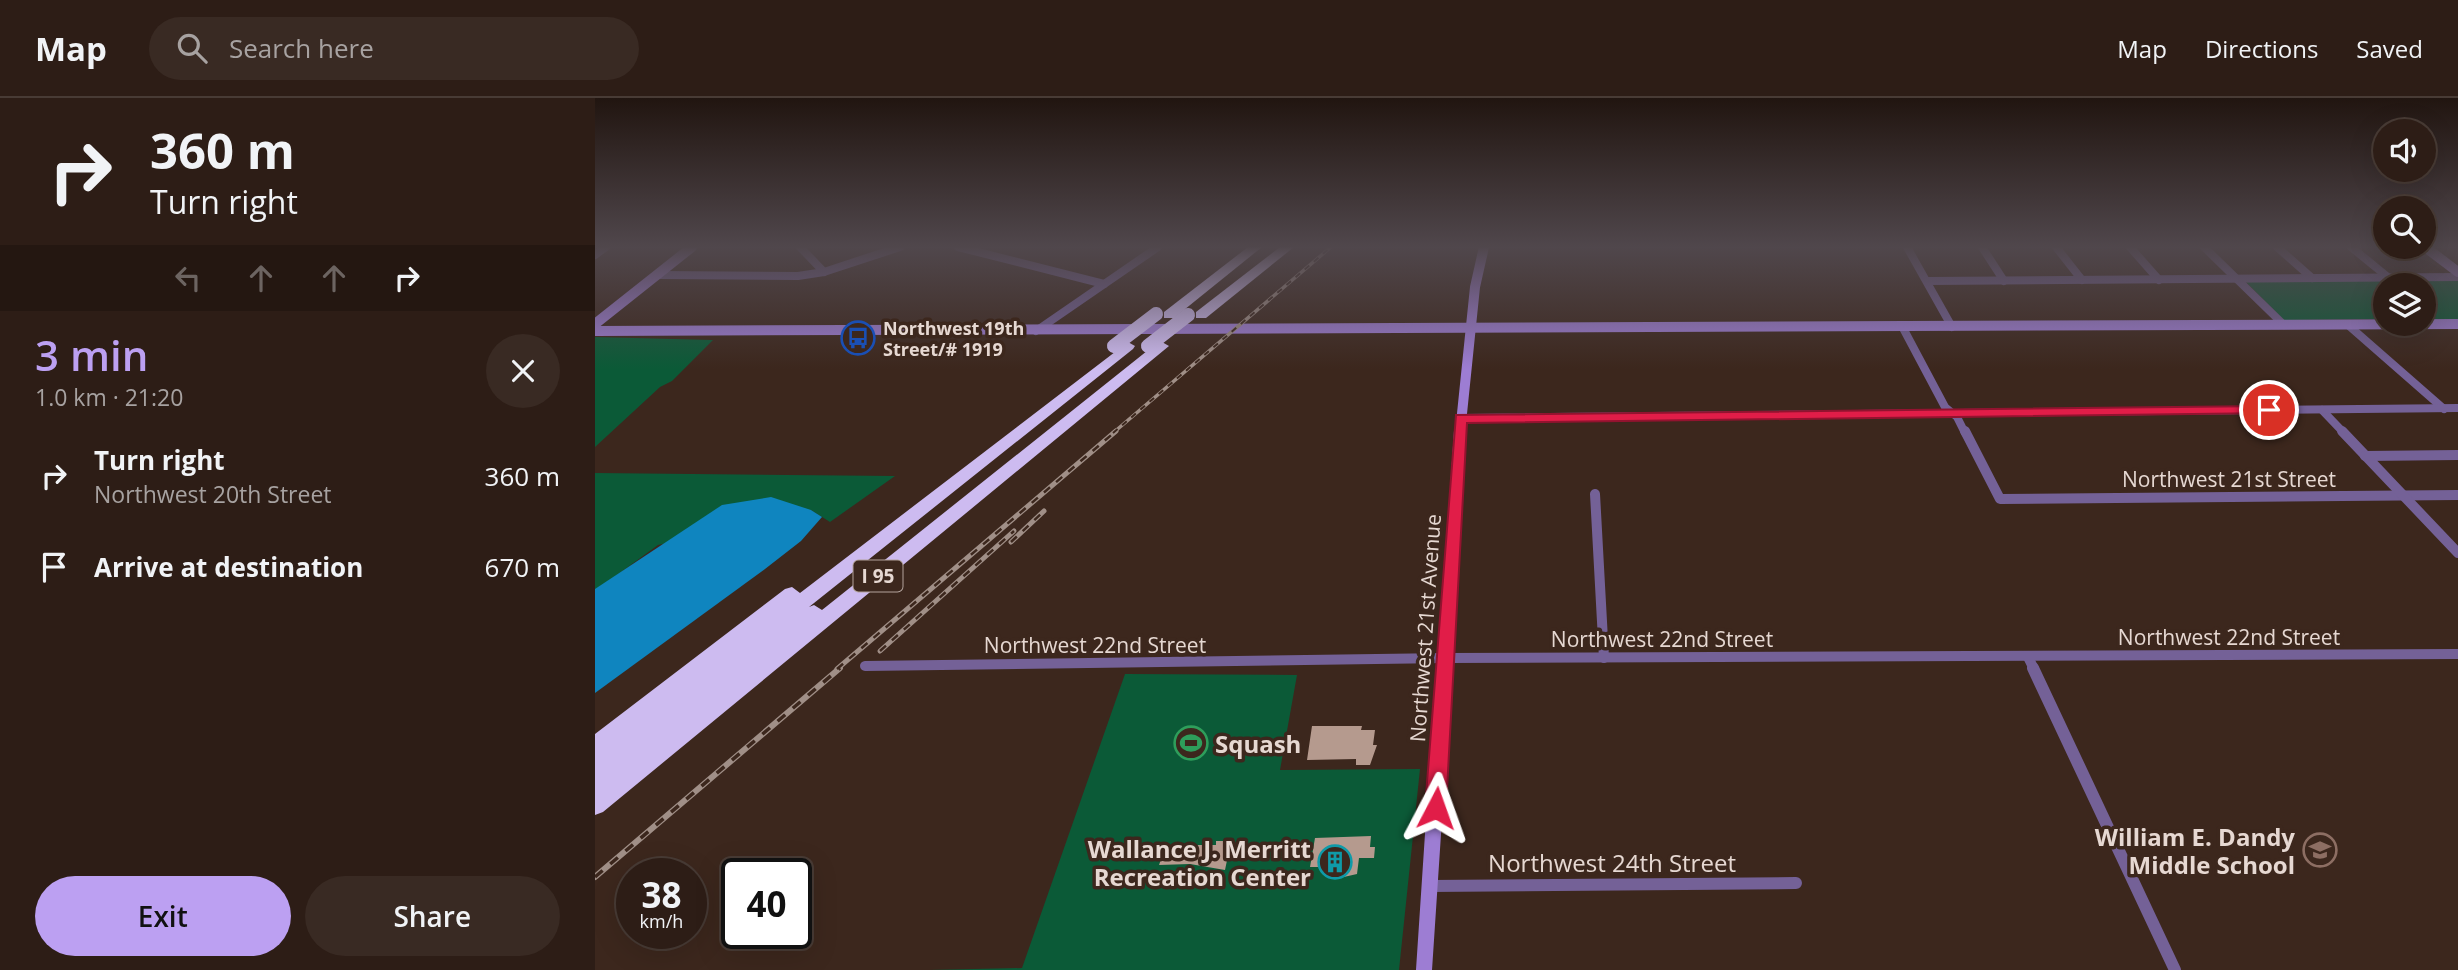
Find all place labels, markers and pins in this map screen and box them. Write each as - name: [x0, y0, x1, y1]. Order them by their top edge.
- place label: Northwest 19th Street/# 1919: [883, 316, 1024, 361]
- bus stop icon: Northwest 19th Street/# 1919: [839, 319, 877, 357]
- pin: [2239, 380, 2299, 440]
- sports icon: Squash: [1172, 724, 1210, 762]
- place label: Squash: [1215, 727, 1301, 760]
- place label: William E. Dandy Middle School: [2095, 820, 2295, 881]
- school or university icon: William E. Dandy Middle School: [2301, 831, 2339, 869]
- place label: Wallance J. Merritt Recreation Center: [1088, 832, 1311, 893]
- building icon: Wallance J. Merritt Recreation Center: [1316, 843, 1354, 881]

